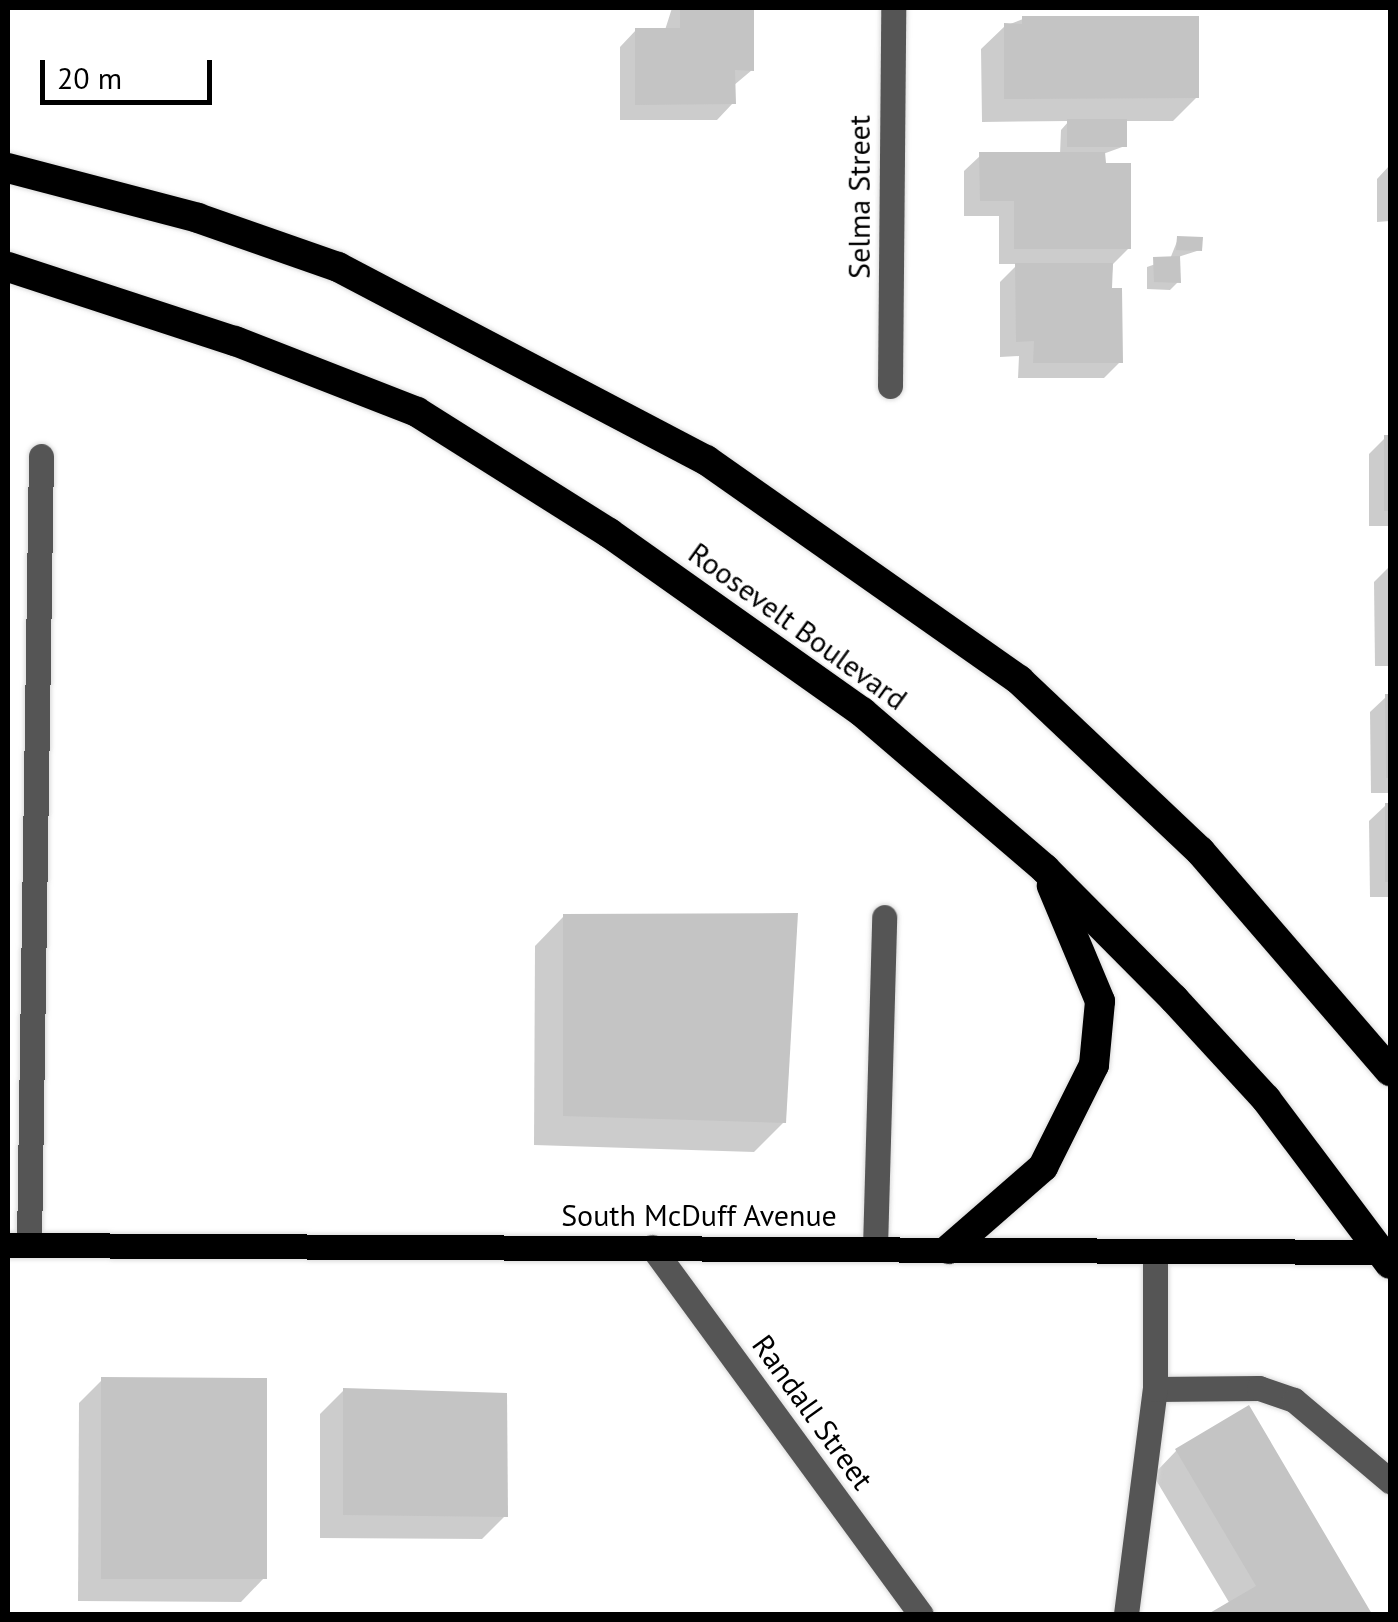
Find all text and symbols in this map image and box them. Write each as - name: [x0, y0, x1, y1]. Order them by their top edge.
- scale bar: [45, 40, 218, 102]
- text: 20 m: [57, 58, 122, 97]
- street label: Selma Street: [841, 115, 877, 279]
- street label: Roosevelt Boulevard: [682, 535, 914, 717]
- street label: South McDuff Avenue: [561, 1197, 837, 1233]
- street label: Randall Street: [745, 1328, 881, 1496]

